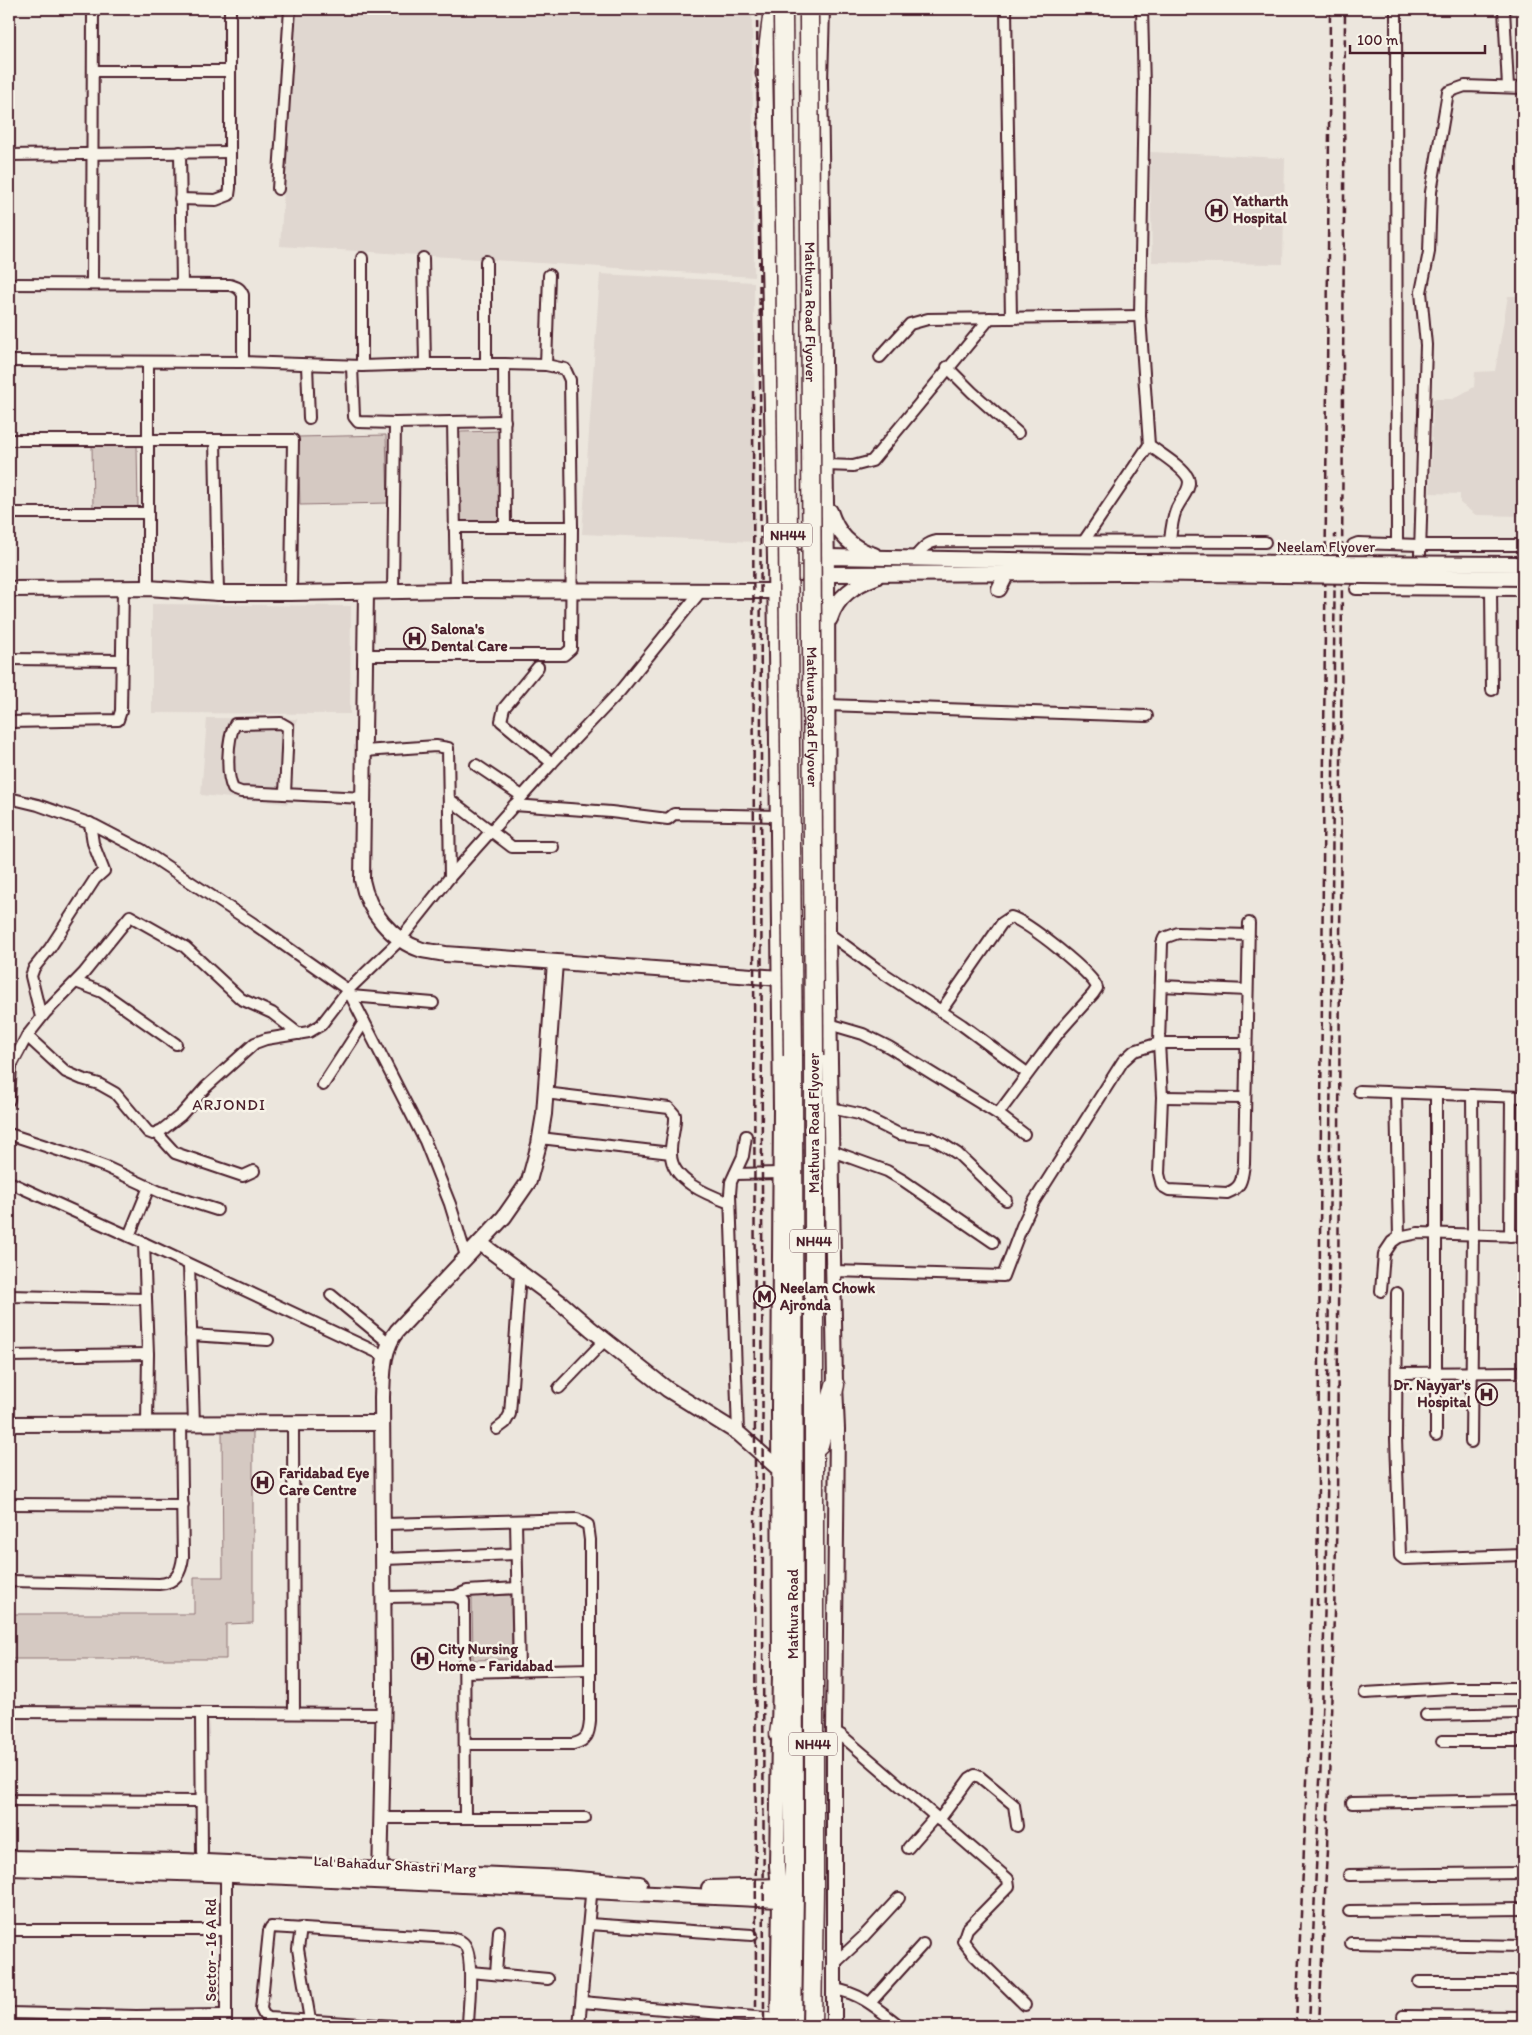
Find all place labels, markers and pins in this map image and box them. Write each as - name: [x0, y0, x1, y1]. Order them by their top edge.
- place label: Yatharth Hospital: [1232, 192, 1289, 228]
- hospital icon: Yatharth Hospital: [1205, 198, 1229, 222]
- place label: Salona's Dental Care: [431, 620, 508, 655]
- hospital icon: Salona's Dental Care: [403, 626, 427, 650]
- place label: Neelam Chowk Ajronda: [779, 1279, 875, 1315]
- metro station icon: Neelam Chowk Ajronda: [752, 1285, 776, 1309]
- place label: Dr. Nayyar's Hospital: [1393, 1376, 1472, 1412]
- hospital icon: Dr. Nayyar's Hospital: [1475, 1382, 1499, 1406]
- place label: Faridabad Eye Care Centre: [279, 1464, 369, 1499]
- hospital icon: Faridabad Eye Care Centre: [251, 1470, 275, 1494]
- place label: City Nursing Home - Faridabad: [438, 1640, 554, 1675]
- hospital icon: City Nursing Home - Faridabad: [410, 1646, 434, 1670]

